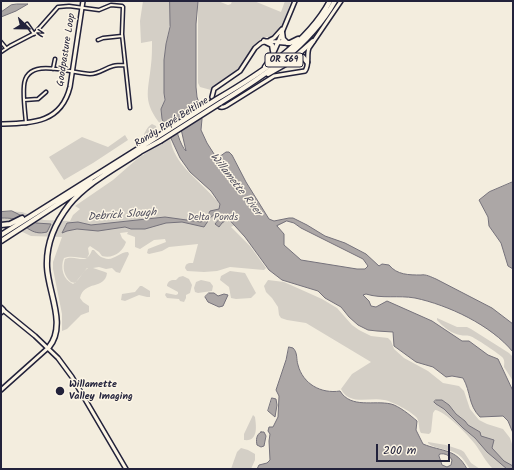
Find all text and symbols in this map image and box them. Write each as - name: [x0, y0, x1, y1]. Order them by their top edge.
- north arrow: [8, 8, 48, 48]
- street label: Goodpasture Loop: [55, 13, 79, 87]
- text: N: [29, 26, 49, 39]
- road number: OR 569: [265, 53, 303, 67]
- street label: Randy Papé Beltline: [133, 95, 211, 151]
- water label: Willamette River: [207, 151, 263, 219]
- water label: Debrick Slough: [87, 207, 157, 225]
- park label: Delta Ponds: [188, 212, 238, 224]
- place label: Willamette Valley Imaging: [69, 379, 133, 402]
- marker: Willamette Valley Imaging: [54, 385, 66, 397]
- scale bar: [378, 436, 452, 462]
- text: 200 m: [383, 441, 416, 460]

